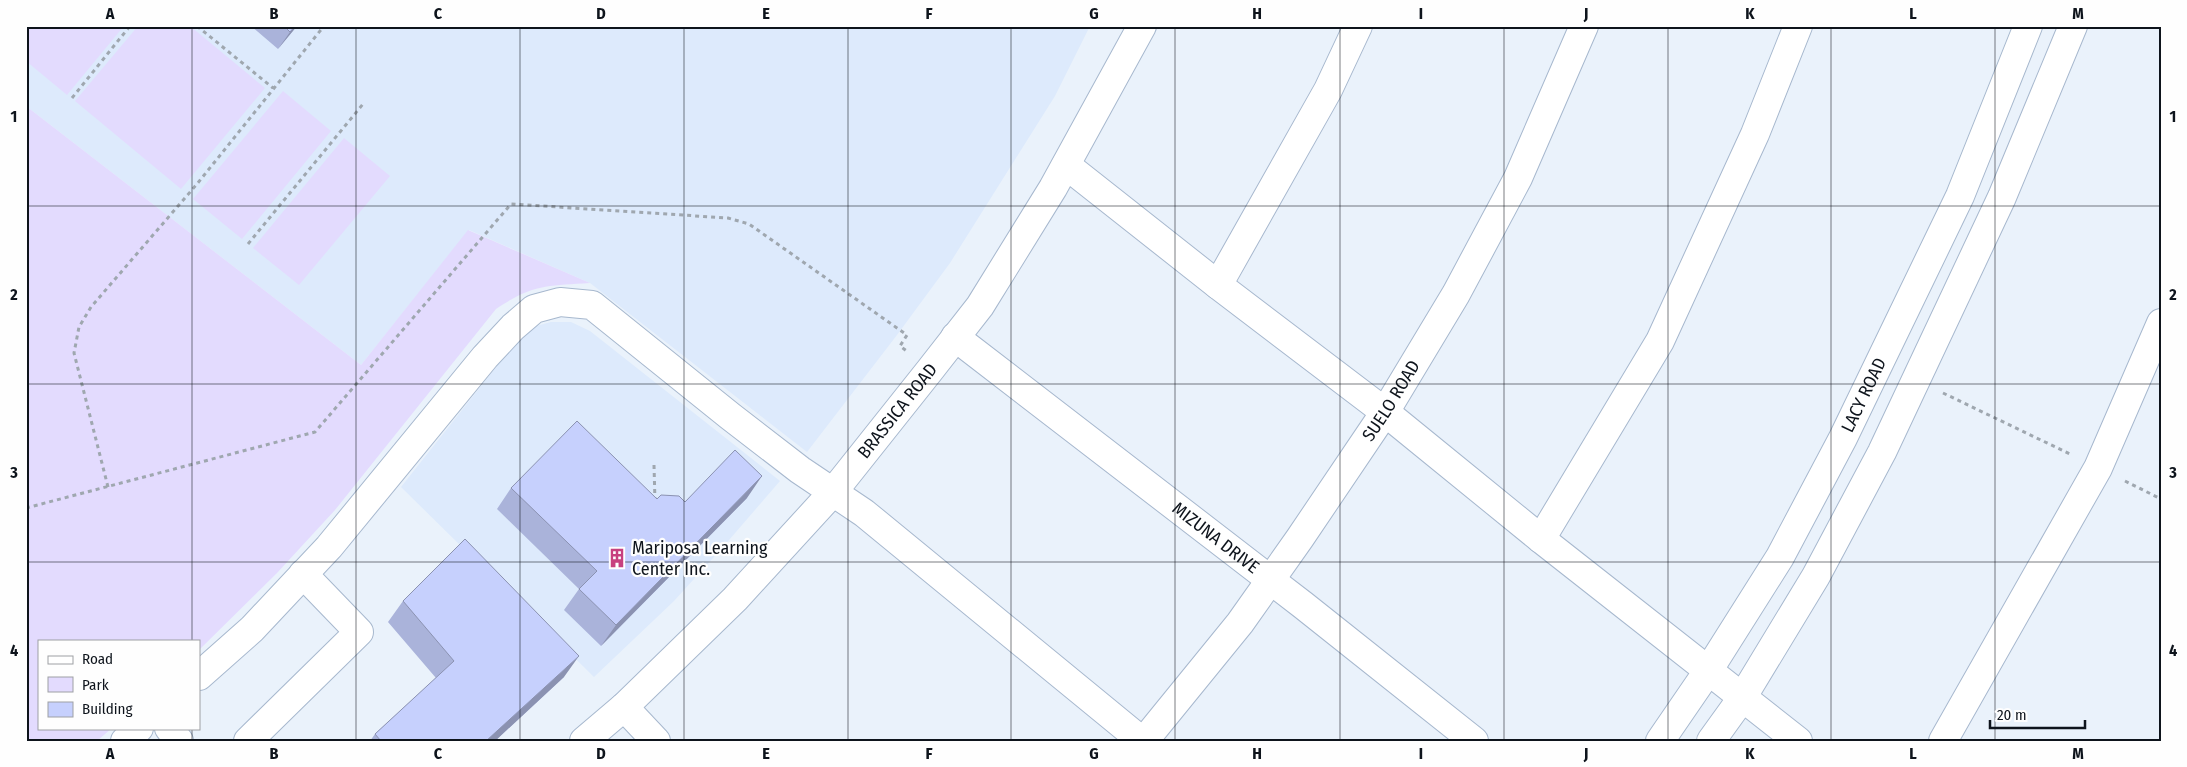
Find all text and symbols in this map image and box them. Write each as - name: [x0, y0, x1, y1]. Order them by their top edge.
- text: A: [105, 4, 115, 23]
- text: B: [270, 4, 279, 23]
- text: C: [434, 4, 443, 23]
- text: D: [596, 4, 606, 23]
- text: E: [762, 4, 770, 23]
- text: F: [925, 4, 933, 23]
- text: G: [1089, 4, 1099, 23]
- text: H: [1252, 4, 1262, 23]
- text: I: [1419, 4, 1423, 23]
- text: J: [1583, 4, 1588, 23]
- text: K: [1745, 4, 1755, 23]
- text: L: [1909, 4, 1917, 23]
- text: M: [2072, 4, 2084, 23]
- text: 1: [11, 107, 17, 126]
- text: 1: [2170, 107, 2176, 126]
- text: 2: [9, 285, 18, 304]
- text: 2: [2168, 285, 2177, 304]
- street label: LACY ROAD: [1836, 354, 1891, 436]
- street label: SUELO ROAD: [1358, 356, 1425, 445]
- street label: BRASSICA ROAD: [853, 359, 942, 463]
- text: 3: [9, 463, 18, 482]
- text: 3: [2168, 463, 2177, 482]
- street label: MIZUNA DRIVE: [1168, 497, 1263, 578]
- place label: Mariposa Learning Center Inc.: [632, 537, 768, 580]
- building icon: Mariposa Learning Center Inc.: [606, 547, 628, 569]
- legend: [38, 640, 200, 730]
- text: 4: [10, 641, 18, 660]
- text: 4: [2169, 641, 2177, 660]
- text: Road: [82, 650, 113, 668]
- text: Park: [82, 676, 109, 694]
- scale bar: [1990, 697, 2084, 729]
- text: Building: [82, 700, 133, 718]
- text: 20 m: [1997, 706, 2027, 724]
- text: A: [105, 744, 115, 763]
- text: B: [270, 744, 279, 763]
- text: C: [434, 744, 443, 763]
- text: D: [596, 744, 606, 763]
- text: E: [762, 744, 770, 763]
- text: F: [925, 744, 933, 763]
- text: G: [1089, 744, 1099, 763]
- text: H: [1252, 744, 1262, 763]
- text: I: [1419, 744, 1423, 763]
- text: J: [1583, 744, 1588, 763]
- text: K: [1745, 744, 1755, 763]
- text: L: [1909, 744, 1917, 763]
- text: M: [2072, 744, 2084, 763]

